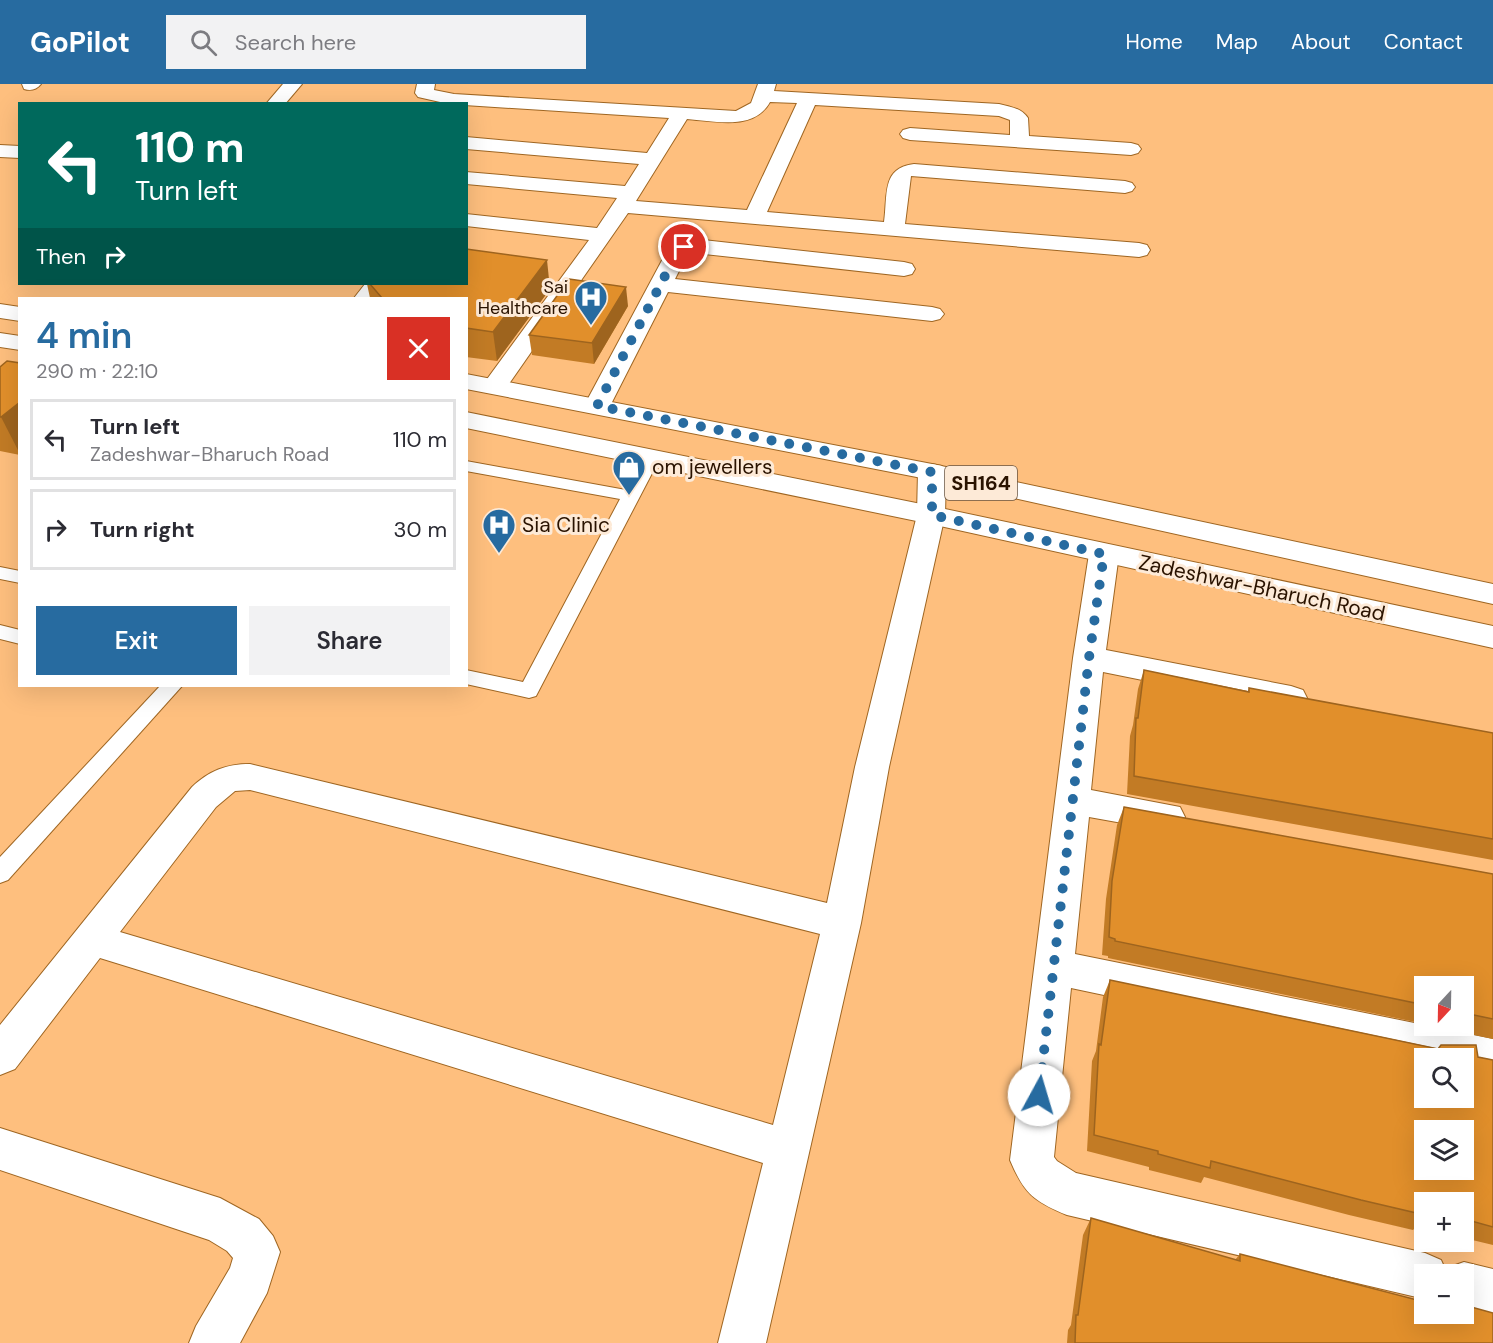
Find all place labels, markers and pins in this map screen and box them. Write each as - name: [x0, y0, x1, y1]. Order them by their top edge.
- pin: [658, 221, 709, 272]
- place label: Sai Healthcare: [478, 275, 568, 320]
- hospital icon: Sai Healthcare: [573, 279, 609, 326]
- shop icon: om jewellers: [611, 449, 647, 496]
- place label: om jewellers: [652, 453, 773, 481]
- hospital icon: Sia Clinic: [481, 507, 517, 554]
- place label: Sia Clinic: [522, 511, 610, 539]

